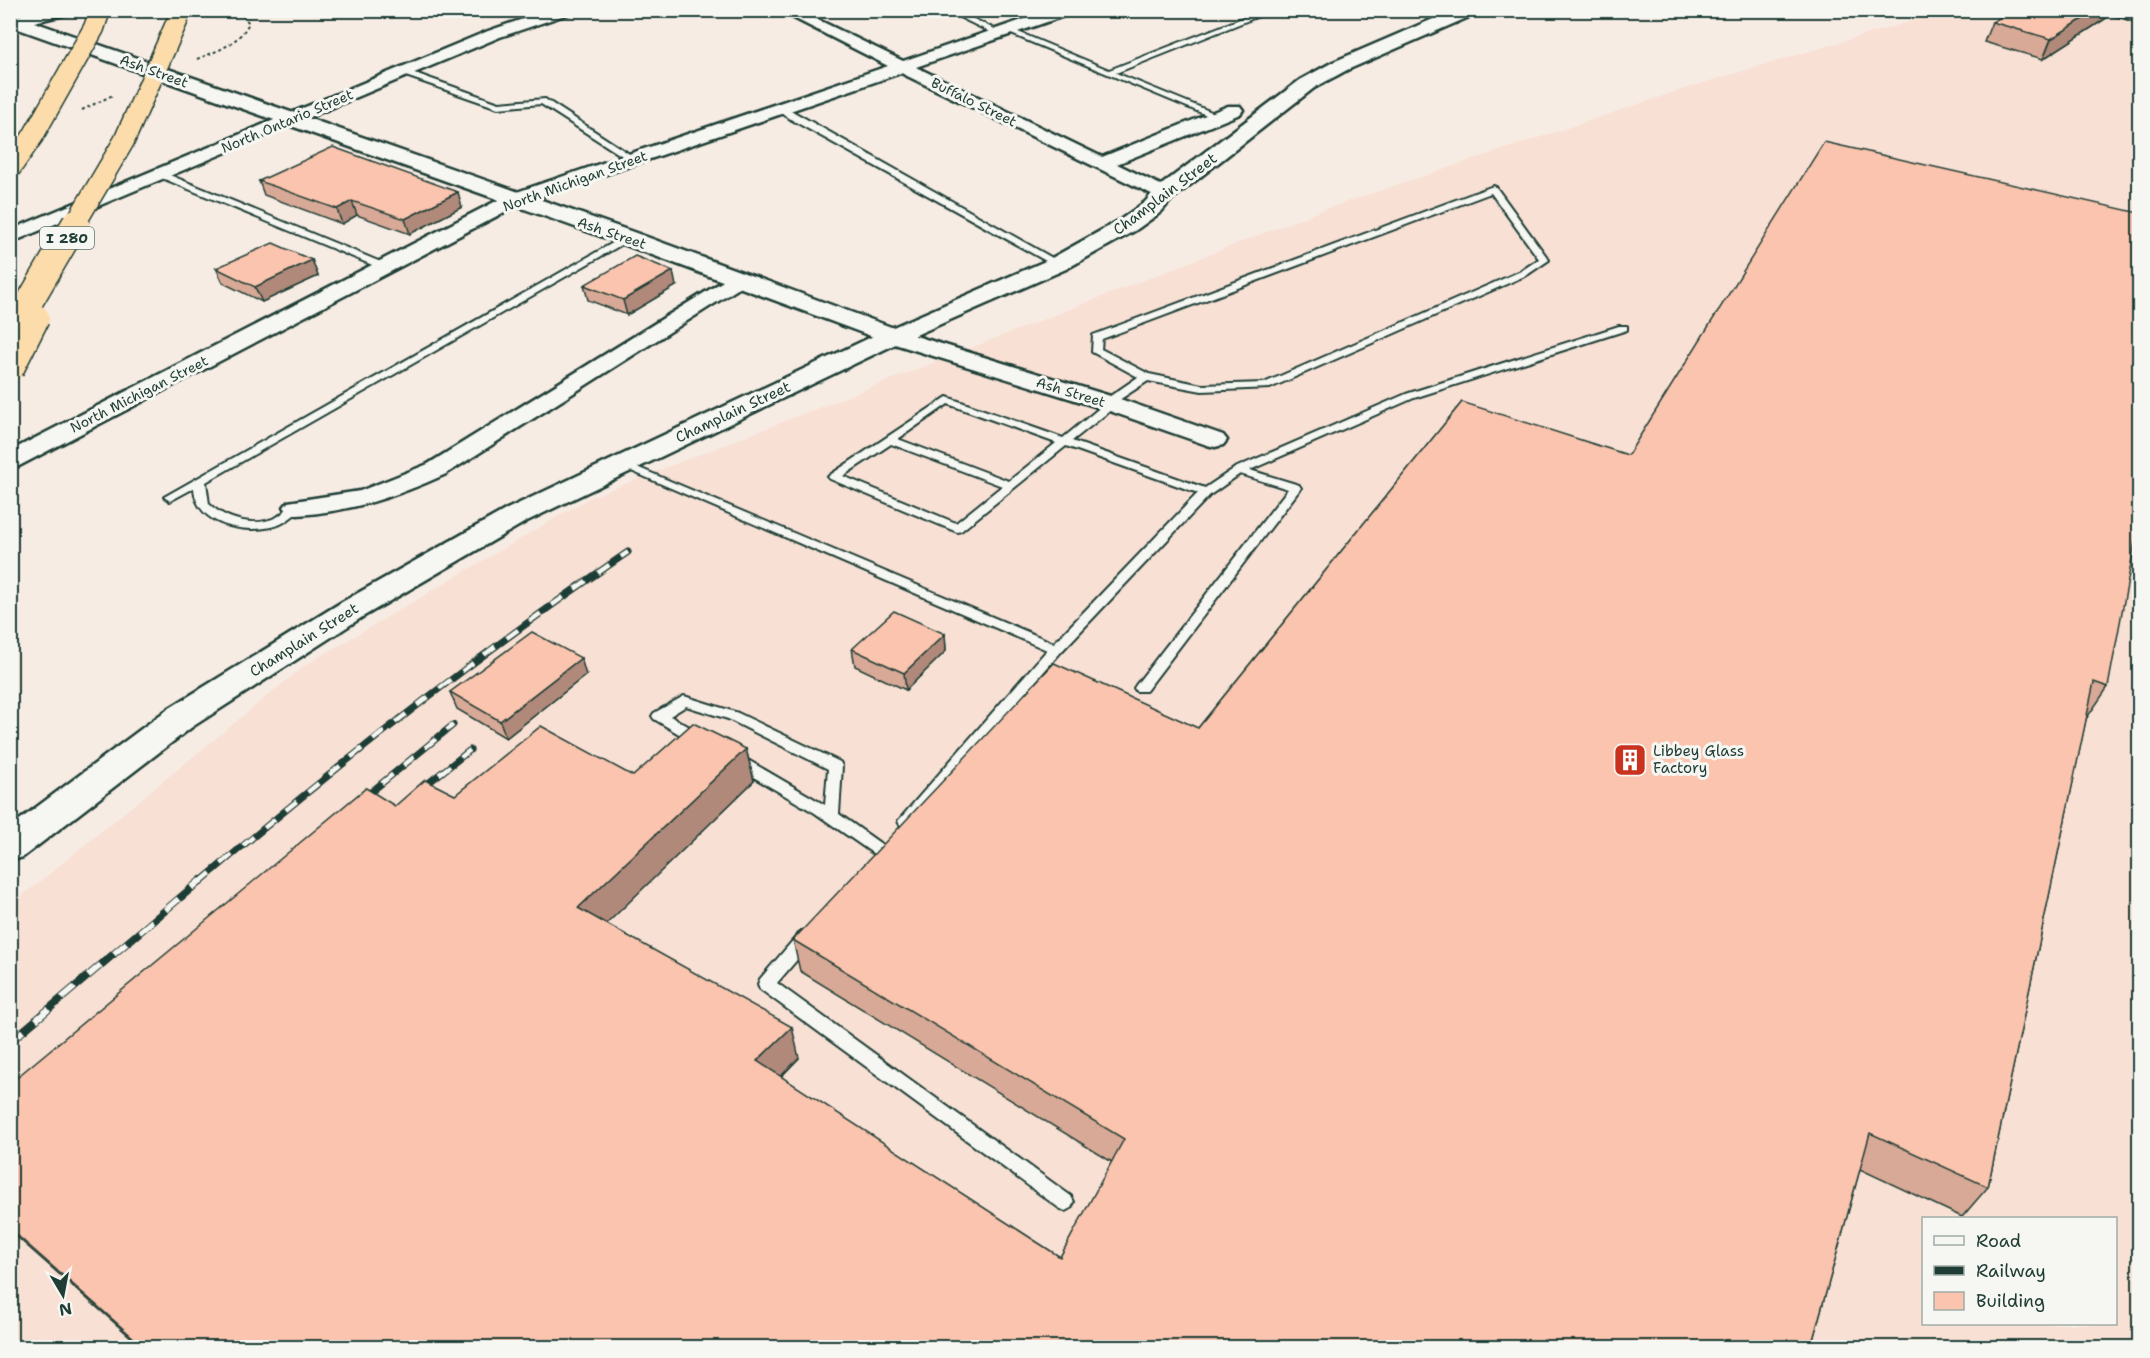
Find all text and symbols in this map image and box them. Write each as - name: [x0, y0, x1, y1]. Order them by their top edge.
- street label: Ash Street: [117, 50, 191, 92]
- street label: Buffalo Street: [928, 74, 1020, 130]
- street label: North Ontario Street: [218, 85, 356, 157]
- street label: North Michigan Street: [500, 146, 650, 216]
- street label: Champlain Street: [1109, 148, 1221, 240]
- street label: Ash Street: [575, 213, 649, 253]
- road number: I 280: [40, 227, 94, 249]
- street label: North Michigan Street: [67, 351, 211, 437]
- street label: Ash Street: [1034, 373, 1108, 411]
- street label: Champlain Street: [672, 377, 794, 447]
- street label: Champlain Street: [246, 598, 362, 682]
- place label: Libbey Glass Factory: [1653, 741, 1744, 778]
- building icon: Libbey Glass Factory: [1612, 742, 1648, 778]
- legend: [1922, 1217, 2117, 1325]
- text: Road: [1976, 1229, 2021, 1253]
- text: Railway: [1976, 1259, 2046, 1283]
- north arrow: [33, 1265, 93, 1325]
- text: Building: [1976, 1289, 2045, 1313]
- text: N: [57, 1298, 74, 1321]

